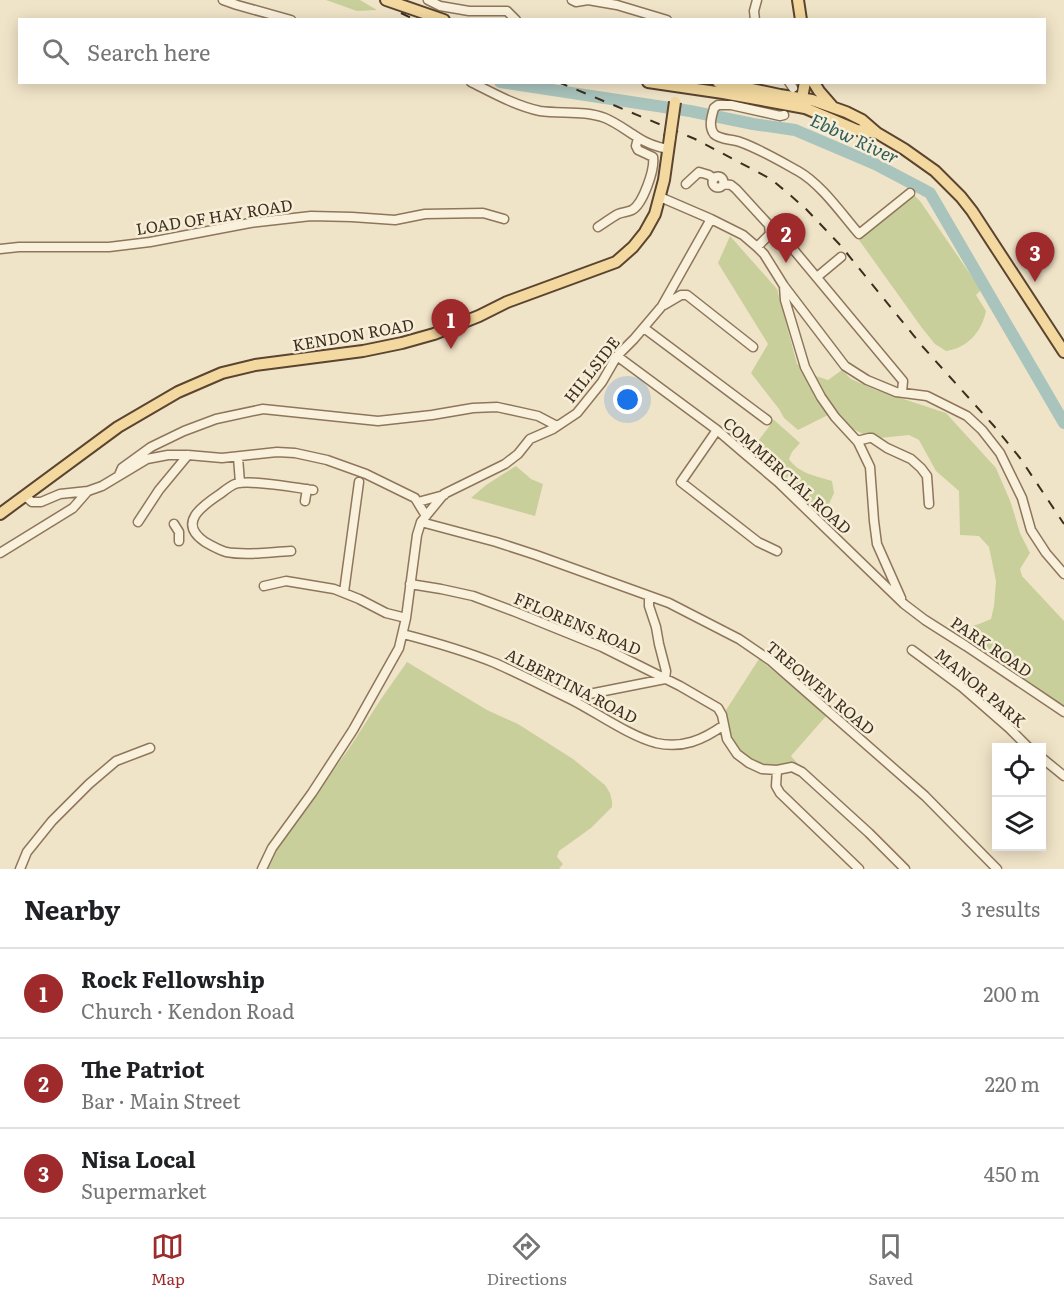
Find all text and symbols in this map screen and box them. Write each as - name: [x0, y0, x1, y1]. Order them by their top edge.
- search box: [18, 18, 1046, 84]
- icon: search: [39, 35, 72, 68]
- text: Search here: [87, 35, 210, 68]
- water label: Ebbw River: [806, 106, 904, 170]
- street label: LOAD OF HAY ROAD: [134, 192, 294, 240]
- pin: 2: [766, 214, 806, 263]
- pin: 3: [1016, 232, 1054, 282]
- pin: 1: [432, 300, 470, 349]
- street label: KENDON ROAD: [290, 312, 416, 356]
- street label: HILLSIDE: [557, 331, 625, 407]
- your location: [613, 385, 642, 414]
- street label: COMMERCIAL ROAD: [718, 411, 858, 539]
- street label: FFLORENS ROAD: [511, 585, 645, 661]
- street label: PARK ROAD: [946, 610, 1038, 682]
- street label: TREOWEN ROAD: [761, 634, 881, 740]
- street label: ALBERTINA ROAD: [502, 641, 642, 729]
- street label: MANOR PARK: [930, 642, 1032, 732]
- map controls: [992, 743, 1046, 851]
- button: locate: [992, 743, 1046, 797]
- button: layers: [992, 797, 1046, 851]
- text: Nearby: [24, 889, 120, 928]
- text: 3 results: [961, 893, 1040, 923]
- text: Rock Fellowship: [81, 962, 265, 995]
- text: 1: [39, 978, 48, 1008]
- text: 200 m: [983, 978, 1040, 1008]
- text: Church · Kendon Road: [81, 995, 295, 1025]
- text: The Patriot: [81, 1052, 205, 1085]
- text: 2: [38, 1068, 49, 1098]
- text: 220 m: [985, 1068, 1040, 1098]
- text: Bar · Main Street: [81, 1085, 240, 1115]
- text: Nisa Local: [81, 1142, 196, 1175]
- text: 3: [38, 1158, 49, 1188]
- text: 450 m: [984, 1158, 1040, 1188]
- text: Supermarket: [81, 1175, 207, 1205]
- tab: Map: [151, 1230, 185, 1290]
- tab: Directions: [487, 1230, 567, 1290]
- tab: Saved: [869, 1230, 913, 1290]

